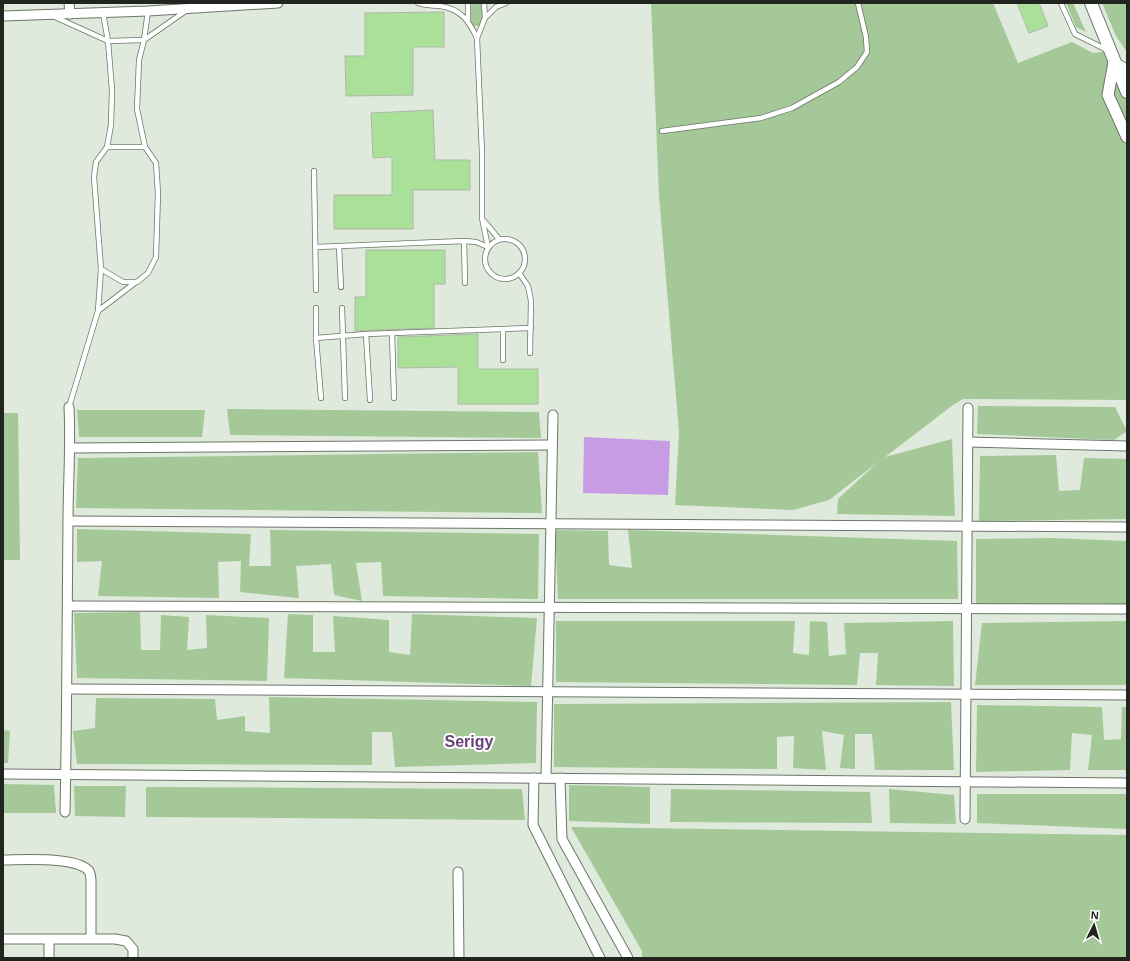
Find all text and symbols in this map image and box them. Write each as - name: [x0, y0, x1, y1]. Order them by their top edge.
- district label: Serigy: [445, 733, 494, 750]
- north arrow: [1074, 905, 1114, 945]
- text: N: [1090, 909, 1099, 921]

